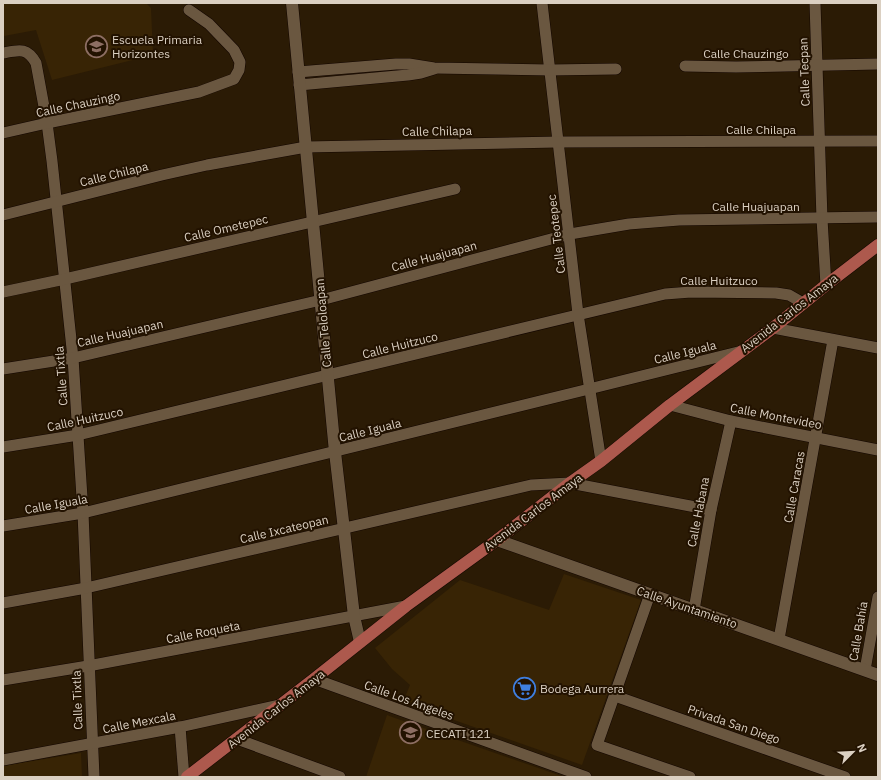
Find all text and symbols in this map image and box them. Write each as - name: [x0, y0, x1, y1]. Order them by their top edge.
- place label: Escuela Primaria Horizontes: [112, 32, 203, 61]
- school or university icon: Escuela Primaria Horizontes: [84, 33, 110, 59]
- street label: Calle Tecpan: [795, 37, 813, 107]
- street label: Calle Chauzingo: [703, 46, 789, 61]
- street label: Calle Chauzingo: [35, 88, 122, 120]
- street label: Calle Chilapa: [726, 122, 797, 137]
- street label: Calle Chilapa: [402, 123, 473, 139]
- street label: Calle Chilapa: [78, 158, 150, 190]
- street label: Calle Teotepec: [544, 194, 568, 274]
- street label: Calle Huajuapan: [712, 199, 800, 214]
- street label: Calle Ometepec: [183, 211, 269, 245]
- street label: Calle Huajuapan: [390, 237, 478, 275]
- street label: Avenida Carlos Amaya: [737, 270, 841, 356]
- street label: Calle Huitzuco: [680, 273, 758, 288]
- street label: Calle Teloloapan: [312, 278, 334, 368]
- street label: Calle Huajuapan: [76, 316, 164, 350]
- street label: Calle Huitzuco: [361, 328, 440, 362]
- street label: Calle Iguala: [652, 337, 718, 367]
- street label: Calle Tixtla: [51, 345, 71, 406]
- street label: Calle Montevideo: [729, 400, 823, 432]
- street label: Calle Huitzuco: [46, 404, 125, 434]
- street label: Calle Iguala: [337, 415, 403, 445]
- street label: Calle Caracas: [780, 450, 808, 524]
- street label: Avenida Carlos Amaya: [481, 470, 586, 554]
- street label: Calle Habana: [684, 475, 712, 548]
- street label: Calle Iguala: [23, 491, 89, 517]
- street label: Calle Ixcateopan: [238, 512, 330, 546]
- street label: Calle Ayuntamiento: [635, 583, 739, 631]
- street label: Calle Bahía: [845, 599, 871, 662]
- street label: Calle Roqueta: [165, 617, 242, 647]
- street label: Avenida Carlos Amaya: [224, 666, 328, 752]
- street label: Calle Tixtla: [68, 669, 86, 730]
- supermarket icon: Bodega Aurrera: [511, 675, 537, 701]
- street label: Calle Los Ángeles: [362, 677, 456, 723]
- place label: Bodega Aurrera: [540, 681, 625, 696]
- street label: Privada San Diego: [686, 701, 782, 747]
- street label: Calle Mexcala: [101, 707, 177, 736]
- school or university icon: CECATI 121: [397, 720, 423, 746]
- place label: CECATI 121: [426, 726, 491, 741]
- north arrow: [833, 732, 873, 772]
- text: N: [854, 741, 870, 754]

